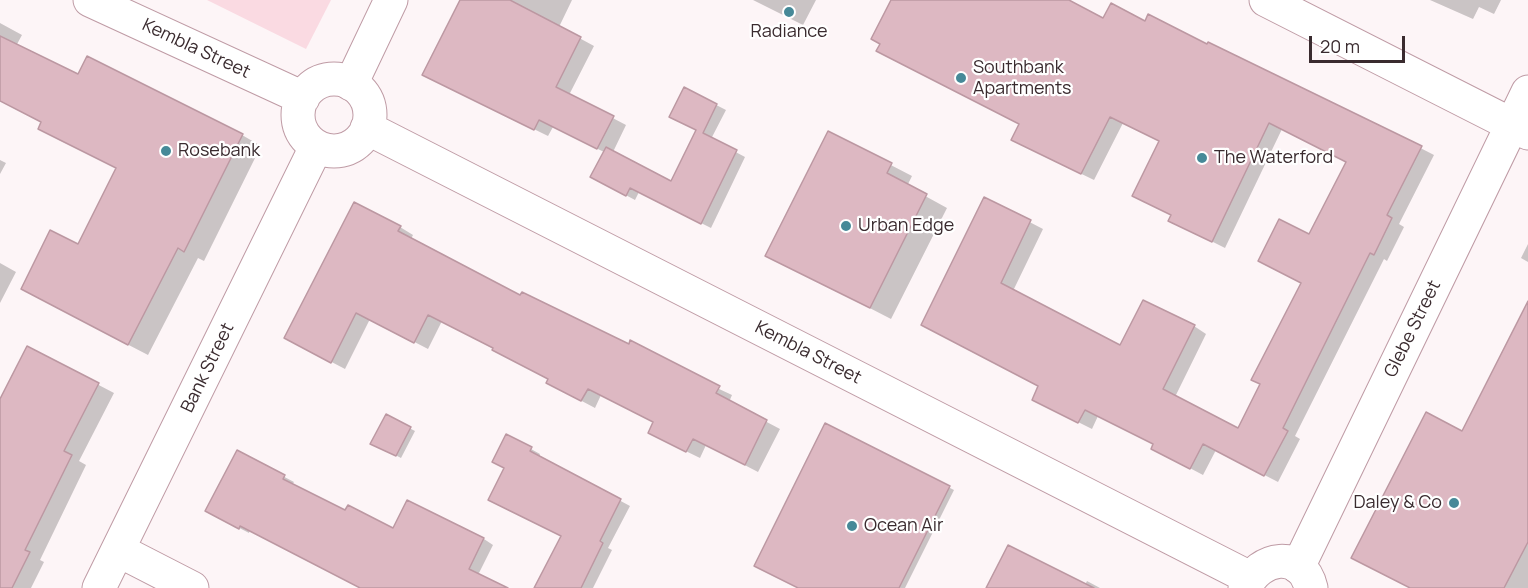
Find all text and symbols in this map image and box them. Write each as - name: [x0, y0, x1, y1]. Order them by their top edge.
- marker: Radiance: [782, 5, 796, 19]
- street label: Kembla Street: [139, 15, 253, 83]
- place label: Radiance: [750, 21, 828, 43]
- scale bar: [1312, 24, 1408, 62]
- text: 20 m: [1320, 34, 1360, 58]
- place label: Southbank Apartments: [973, 57, 1072, 100]
- marker: Southbank Apartments: [954, 71, 968, 85]
- place label: Rosebank: [178, 140, 260, 162]
- marker: Rosebank: [159, 144, 173, 158]
- place label: The Waterford: [1214, 147, 1333, 169]
- marker: The Waterford: [1195, 151, 1209, 165]
- place label: Urban Edge: [858, 215, 954, 237]
- marker: Urban Edge: [839, 219, 853, 233]
- street label: Glebe Street: [1380, 277, 1446, 381]
- street label: Kembla Street: [751, 317, 865, 389]
- street label: Bank Street: [177, 320, 239, 416]
- place label: Daley & Co: [1353, 492, 1442, 514]
- marker: Daley & Co: [1447, 496, 1461, 510]
- place label: Ocean Air: [864, 515, 943, 537]
- marker: Ocean Air: [845, 519, 859, 533]

